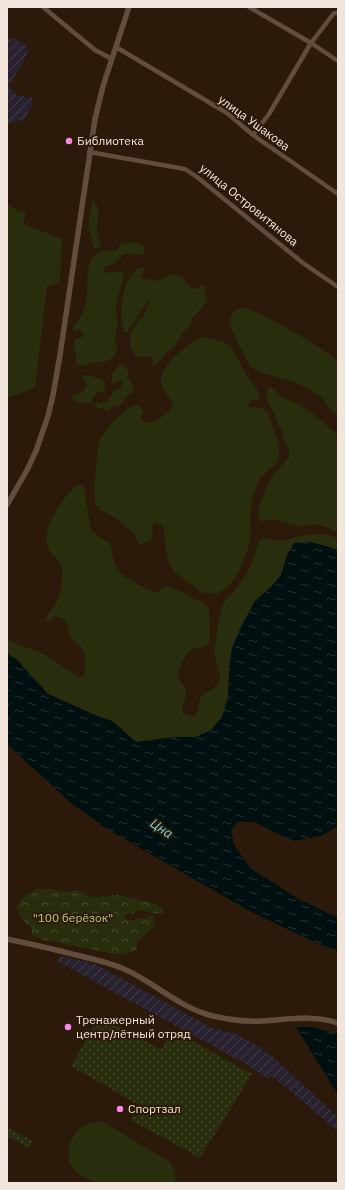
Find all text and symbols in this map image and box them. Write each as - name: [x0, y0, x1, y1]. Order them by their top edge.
- street label: улица Ушакова: [216, 92, 294, 154]
- place label: Библиотека: [77, 133, 144, 148]
- marker: Библиотека: [64, 136, 74, 146]
- street label: улица Островитянова: [197, 160, 302, 249]
- water label: Цна: [147, 815, 176, 842]
- park label: "100 берёзок": [33, 910, 113, 925]
- place label: Тренажерный центр/лётный отряд: [76, 1012, 191, 1041]
- marker: Тренажерный центр/лётный отряд: [63, 1022, 73, 1032]
- place label: Спортзал: [128, 1101, 181, 1116]
- marker: Спортзал: [115, 1104, 125, 1114]

